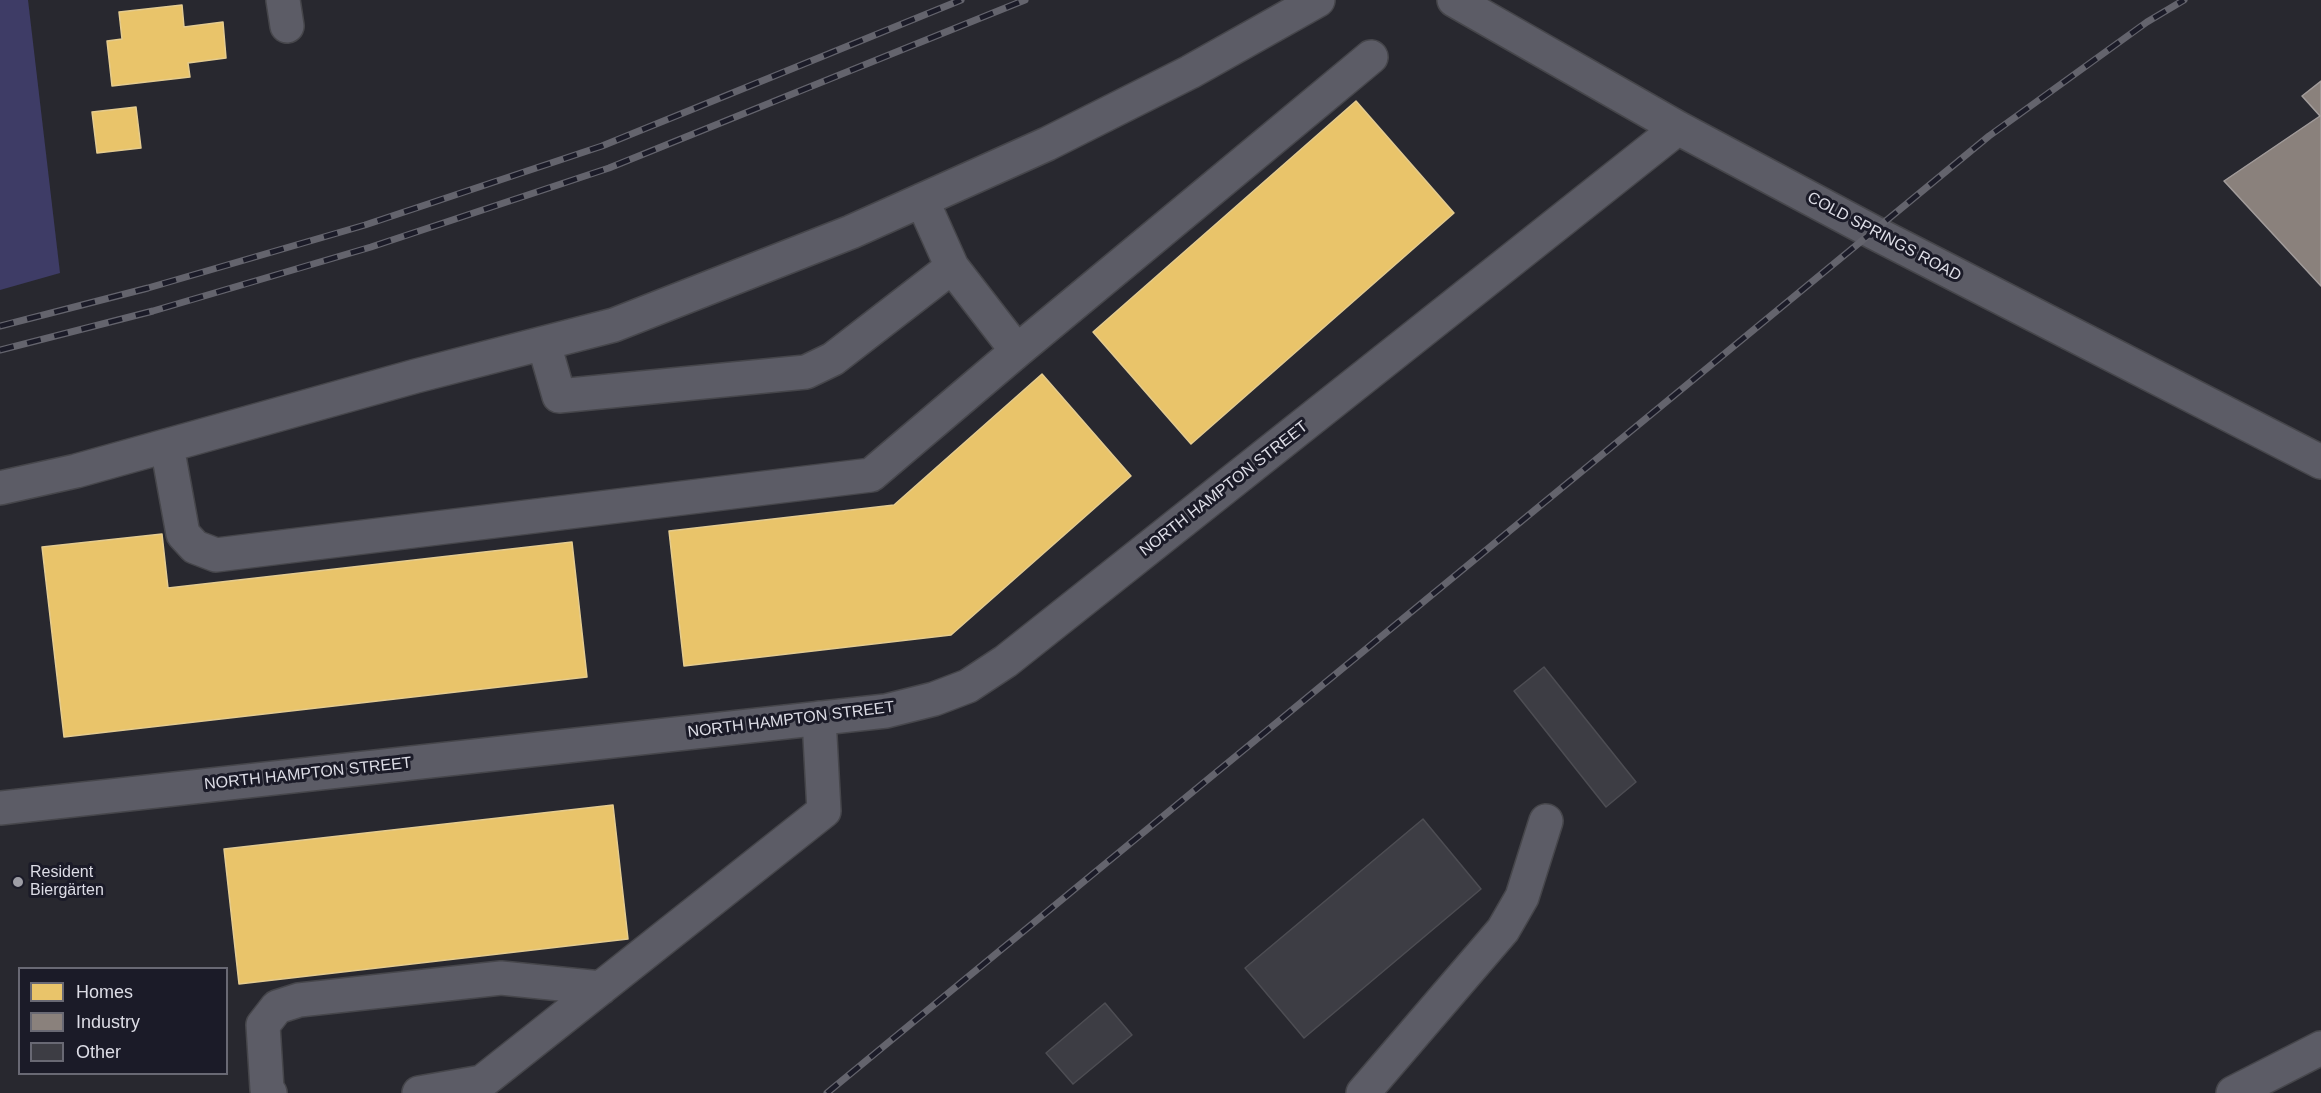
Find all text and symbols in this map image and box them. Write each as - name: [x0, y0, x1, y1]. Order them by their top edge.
- street label: COLD SPRINGS ROAD: [1804, 188, 1964, 286]
- street label: NORTH HAMPTON STREET: [1136, 417, 1312, 561]
- street label: NORTH HAMPTON STREET: [686, 698, 896, 742]
- street label: NORTH HAMPTON STREET: [203, 754, 413, 794]
- place label: Resident Biergärten: [30, 863, 104, 901]
- marker: Resident Biergärten: [11, 875, 25, 889]
- legend: [18, 967, 228, 1075]
- text: Homes: [76, 982, 133, 1002]
- text: Industry: [76, 1012, 140, 1032]
- text: Other: [76, 1042, 121, 1062]

